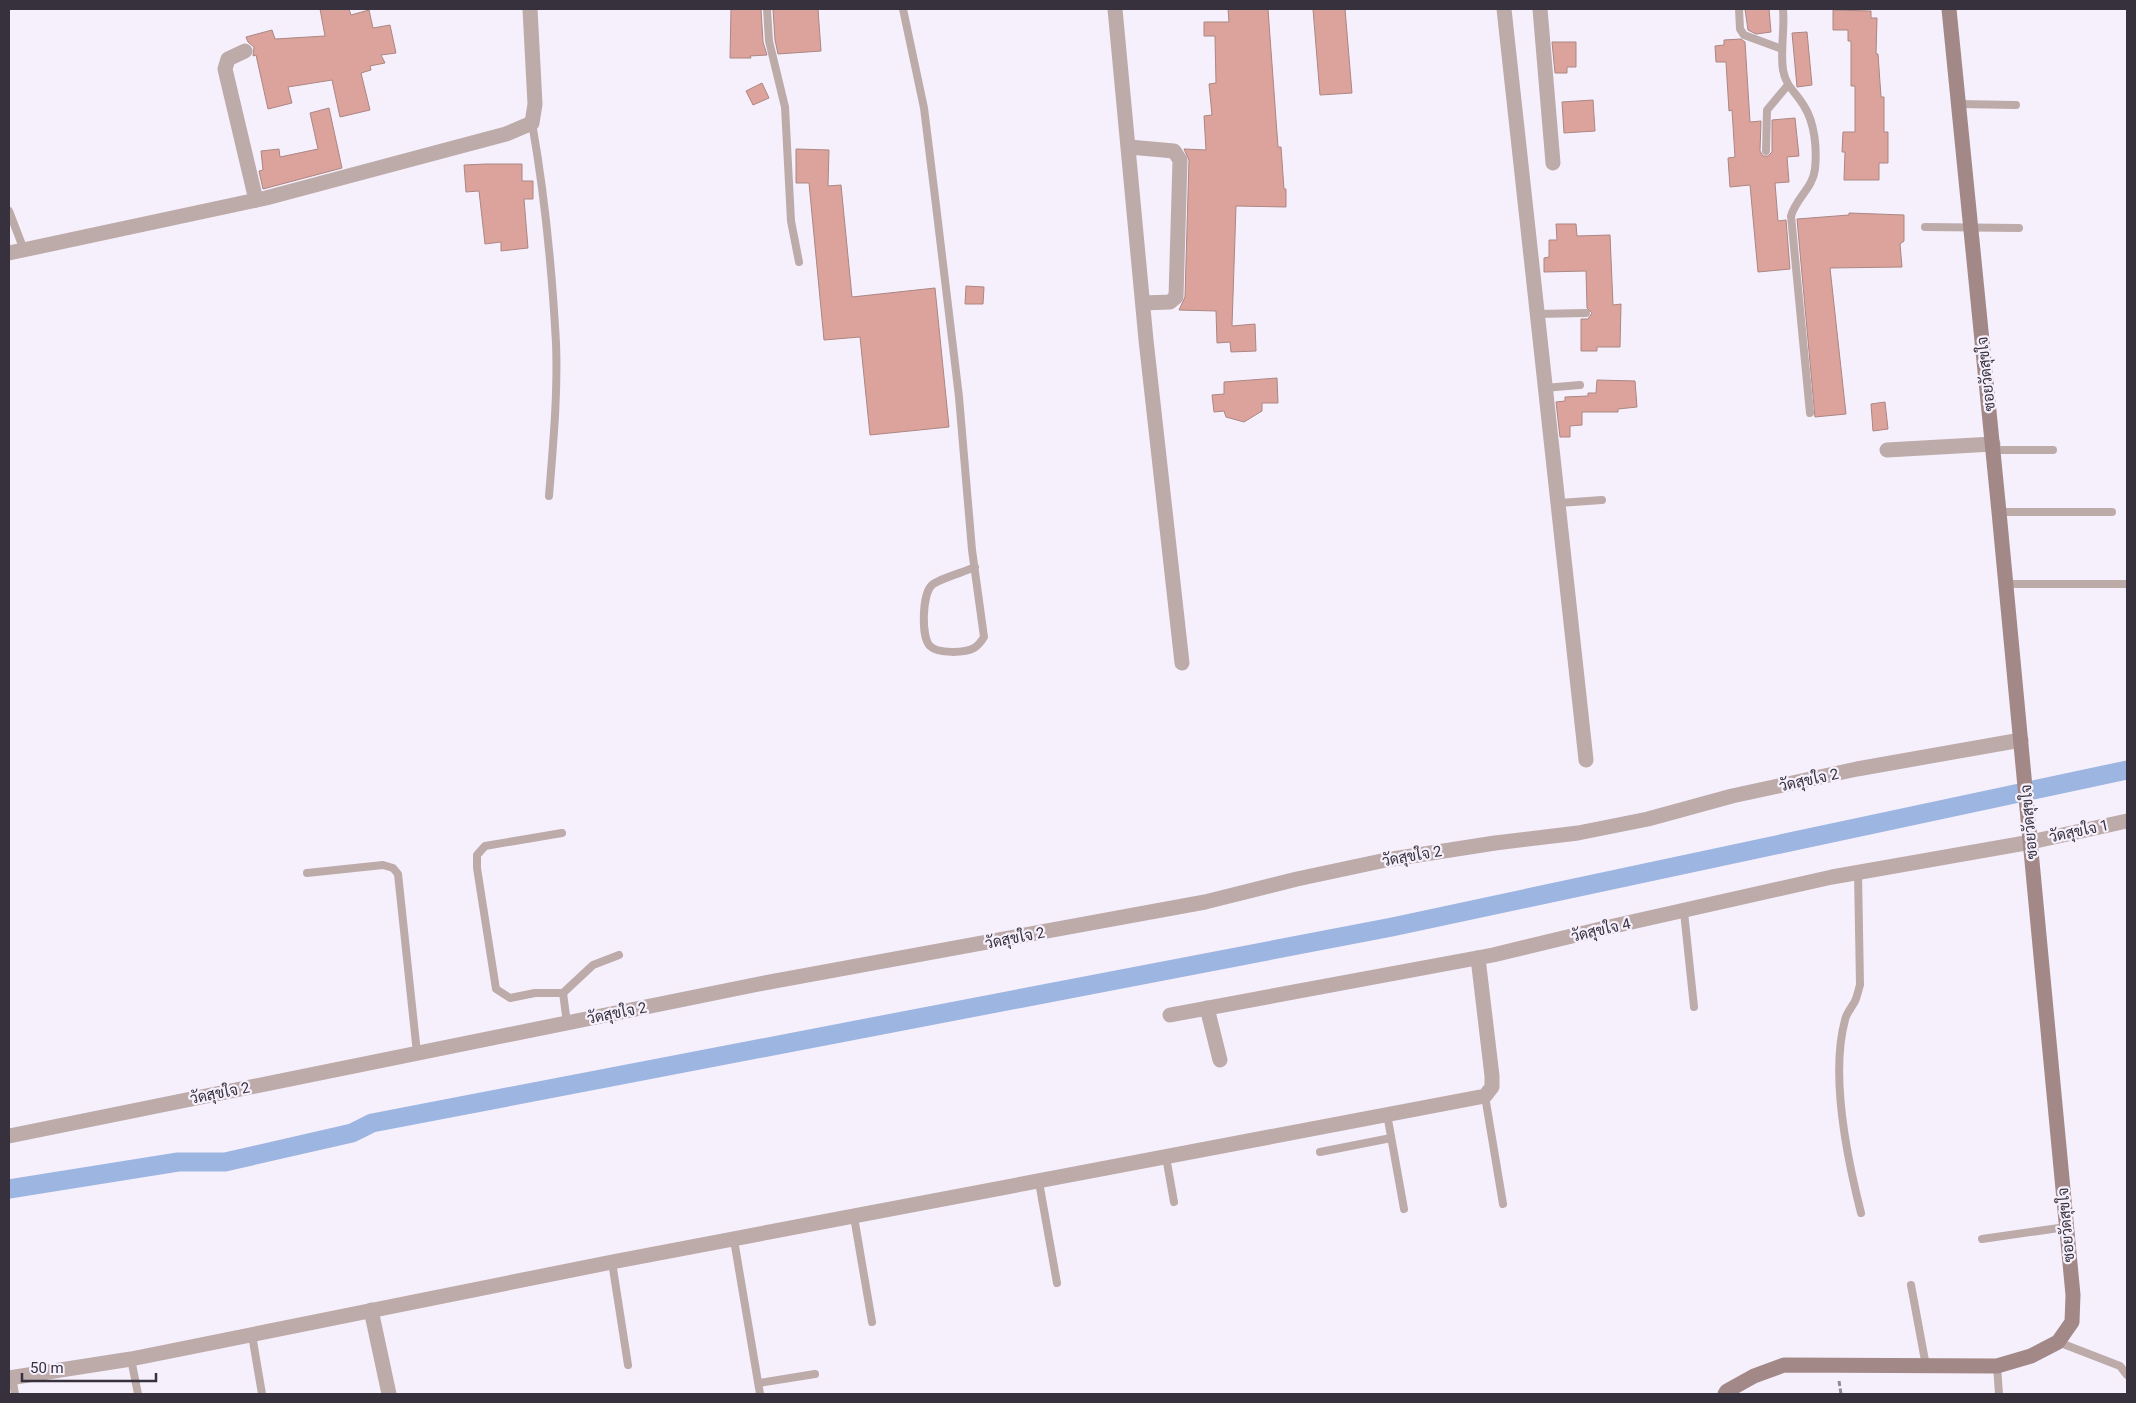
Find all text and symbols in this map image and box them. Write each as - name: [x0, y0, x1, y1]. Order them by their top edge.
- street label: ซอยวัดสุขใจ: [1972, 336, 2001, 412]
- street label: วัดสุขใจ 2: [1777, 764, 1841, 797]
- street label: ซอยวัดสุขใจ: [2016, 784, 2043, 860]
- street label: วัดสุขใจ 1: [2047, 815, 2111, 848]
- street label: วัดสุขใจ 2: [1381, 841, 1444, 872]
- street label: วัดสุขใจ 4: [1569, 913, 1633, 948]
- street label: วัดสุขใจ 2: [983, 922, 1047, 955]
- street label: วัดสุขใจ 2: [585, 997, 649, 1030]
- street label: วัดสุขใจ 2: [188, 1077, 252, 1110]
- street label: ซอยวัดสุขใจ: [2053, 1187, 2080, 1263]
- scale bar: [22, 1350, 156, 1382]
- text: 50 m: [30, 1359, 64, 1377]

